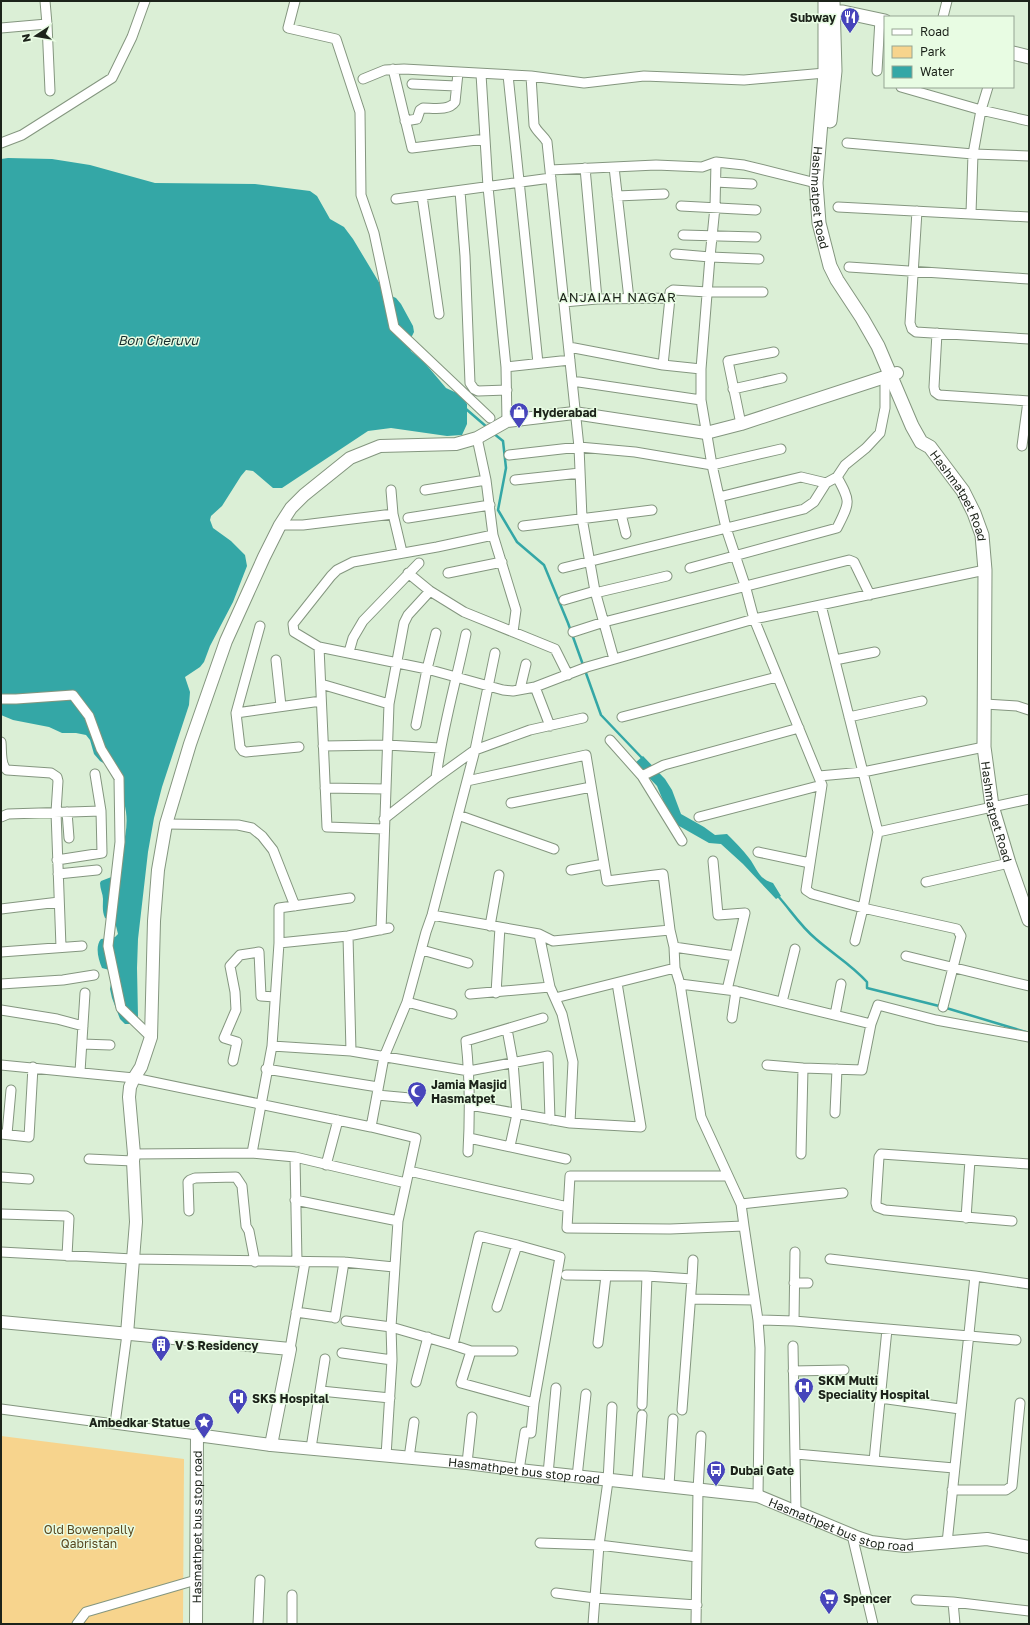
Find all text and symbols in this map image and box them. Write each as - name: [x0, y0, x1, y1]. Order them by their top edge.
- restaurant icon: Subway: [839, 6, 861, 34]
- place label: Subway: [790, 10, 837, 25]
- north arrow: [16, 16, 56, 56]
- legend: [884, 16, 1014, 88]
- text: Road: [920, 24, 949, 39]
- text: N: [19, 33, 33, 44]
- text: Park: [920, 44, 946, 59]
- text: Water: [920, 64, 954, 79]
- street label: Hashmatpet Road: [808, 145, 833, 250]
- district label: ANJAIAH NAGAR: [559, 289, 677, 305]
- water label: Bon Cheruvu: [118, 332, 199, 348]
- shop icon: Hyderabad: [508, 401, 530, 429]
- place label: Hyderabad: [533, 405, 597, 420]
- street label: Hashmatpet Road: [927, 447, 990, 541]
- street label: Hashmatpet Road: [978, 760, 1016, 864]
- place label: Jamia Masjid Hasmatpet: [431, 1077, 507, 1106]
- mosque icon: Jamia Masjid Hasmatpet: [406, 1080, 428, 1108]
- building icon: V S Residency: [150, 1334, 172, 1362]
- place label: V S Residency: [175, 1338, 259, 1353]
- place label: SKM Multi Speciality Hospital: [818, 1373, 930, 1402]
- hospital icon: SKM Multi Speciality Hospital: [793, 1376, 815, 1404]
- hospital icon: SKS Hospital: [227, 1387, 249, 1415]
- place label: SKS Hospital: [252, 1391, 329, 1406]
- place icon: Ambedkar Statue: [193, 1411, 215, 1439]
- place label: Ambedkar Statue: [89, 1415, 190, 1430]
- street label: Hasmathpet bus stop road: [189, 1451, 204, 1603]
- street label: Hasmathpet bus stop road: [448, 1454, 601, 1486]
- bus stop icon: Dubai Gate: [705, 1459, 727, 1487]
- place label: Dubai Gate: [730, 1463, 794, 1478]
- street label: Hasmathpet bus stop road: [766, 1494, 914, 1554]
- park label: Old Bowenpally Qabristan: [44, 1522, 134, 1551]
- supermarket icon: Spencer: [818, 1587, 840, 1615]
- place label: Spencer: [843, 1591, 892, 1606]

